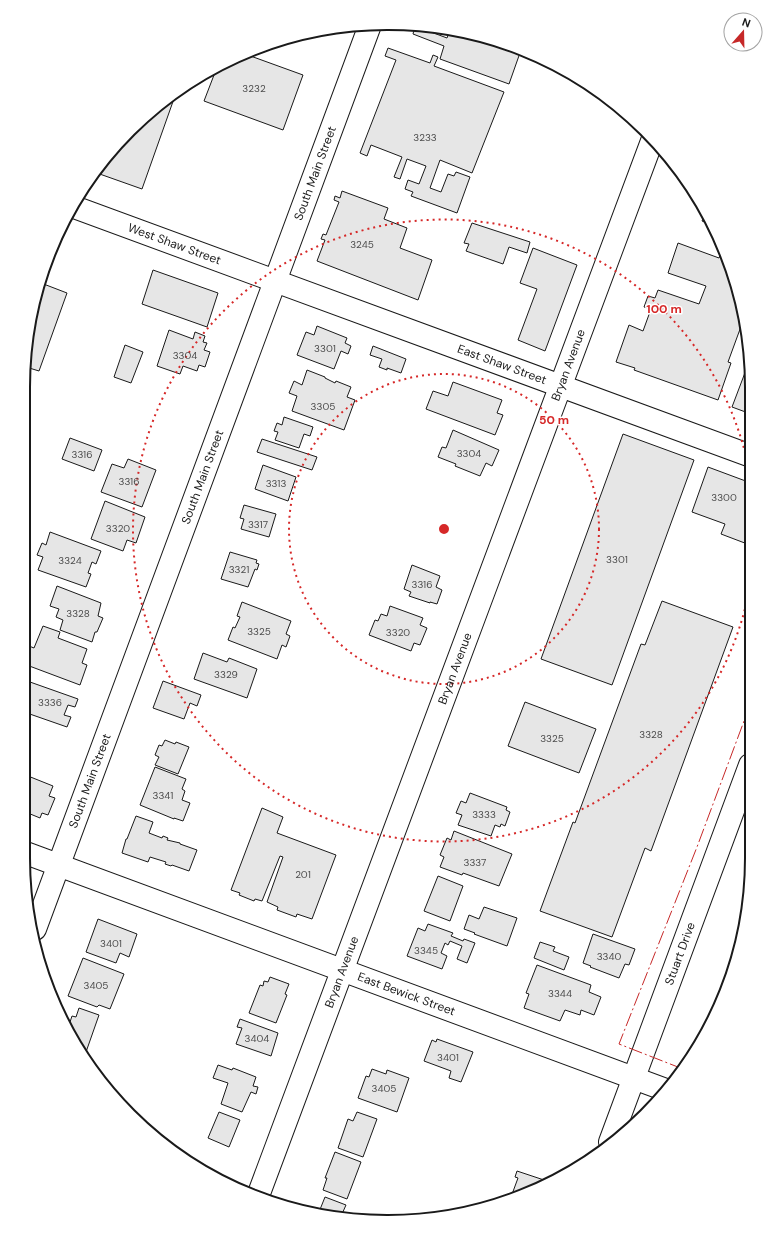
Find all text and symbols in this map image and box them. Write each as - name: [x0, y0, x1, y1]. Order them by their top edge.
- north arrow: [723, 12, 763, 52]
- text: N: [740, 15, 753, 31]
- house number: 3232: [242, 82, 266, 95]
- street label: South Main Street: [290, 124, 340, 223]
- house number: 3233: [413, 131, 437, 144]
- street label: West Shaw Street: [126, 219, 224, 269]
- house number: 3245: [350, 238, 374, 251]
- text: 100 m: [646, 301, 682, 317]
- street label: Bryan Avenue: [548, 327, 589, 403]
- street label: East Shaw Street: [455, 341, 549, 388]
- house number: 3301: [314, 342, 336, 355]
- house number: 3304: [173, 349, 197, 362]
- house number: 3305: [311, 400, 335, 413]
- text: 50 m: [539, 412, 569, 428]
- street label: South Main Street: [178, 427, 227, 526]
- house number: 3304: [457, 447, 481, 460]
- house number: 3316: [71, 448, 93, 461]
- house number: 3316: [118, 475, 140, 488]
- house number: 3313: [266, 477, 286, 490]
- house number: 3300: [711, 491, 737, 504]
- house number: 3317: [248, 518, 268, 531]
- house number: 3320: [106, 522, 130, 535]
- centre of rings: [437, 522, 451, 536]
- house number: 3301: [606, 553, 628, 566]
- house number: 3324: [58, 554, 82, 567]
- house number: 3321: [229, 563, 249, 576]
- house number: 3316: [411, 578, 433, 591]
- house number: 3328: [66, 607, 90, 620]
- house number: 3325: [247, 625, 271, 638]
- house number: 3320: [386, 626, 410, 639]
- street label: Bryan Avenue: [434, 630, 476, 707]
- house number: 3329: [214, 668, 238, 681]
- house number: 3336: [38, 696, 62, 709]
- house number: 3328: [639, 728, 663, 741]
- street label: South Main Street: [65, 731, 115, 830]
- house number: 3325: [540, 732, 564, 745]
- house number: 3341: [152, 789, 174, 802]
- house number: 3333: [472, 808, 496, 821]
- house number: 3337: [464, 856, 486, 869]
- house number: 201: [295, 868, 311, 881]
- street label: Stuart Drive: [661, 920, 699, 987]
- street label: Bryan Avenue: [321, 934, 362, 1010]
- house number: 3401: [100, 937, 122, 950]
- house number: 3345: [414, 944, 438, 957]
- house number: 3340: [597, 950, 622, 963]
- street label: East Bewick Street: [355, 969, 458, 1019]
- house number: 3405: [84, 979, 108, 992]
- house number: 3344: [548, 987, 572, 1000]
- house number: 3404: [245, 1032, 269, 1045]
- house number: 3401: [437, 1051, 459, 1064]
- house number: 3405: [372, 1082, 396, 1095]

